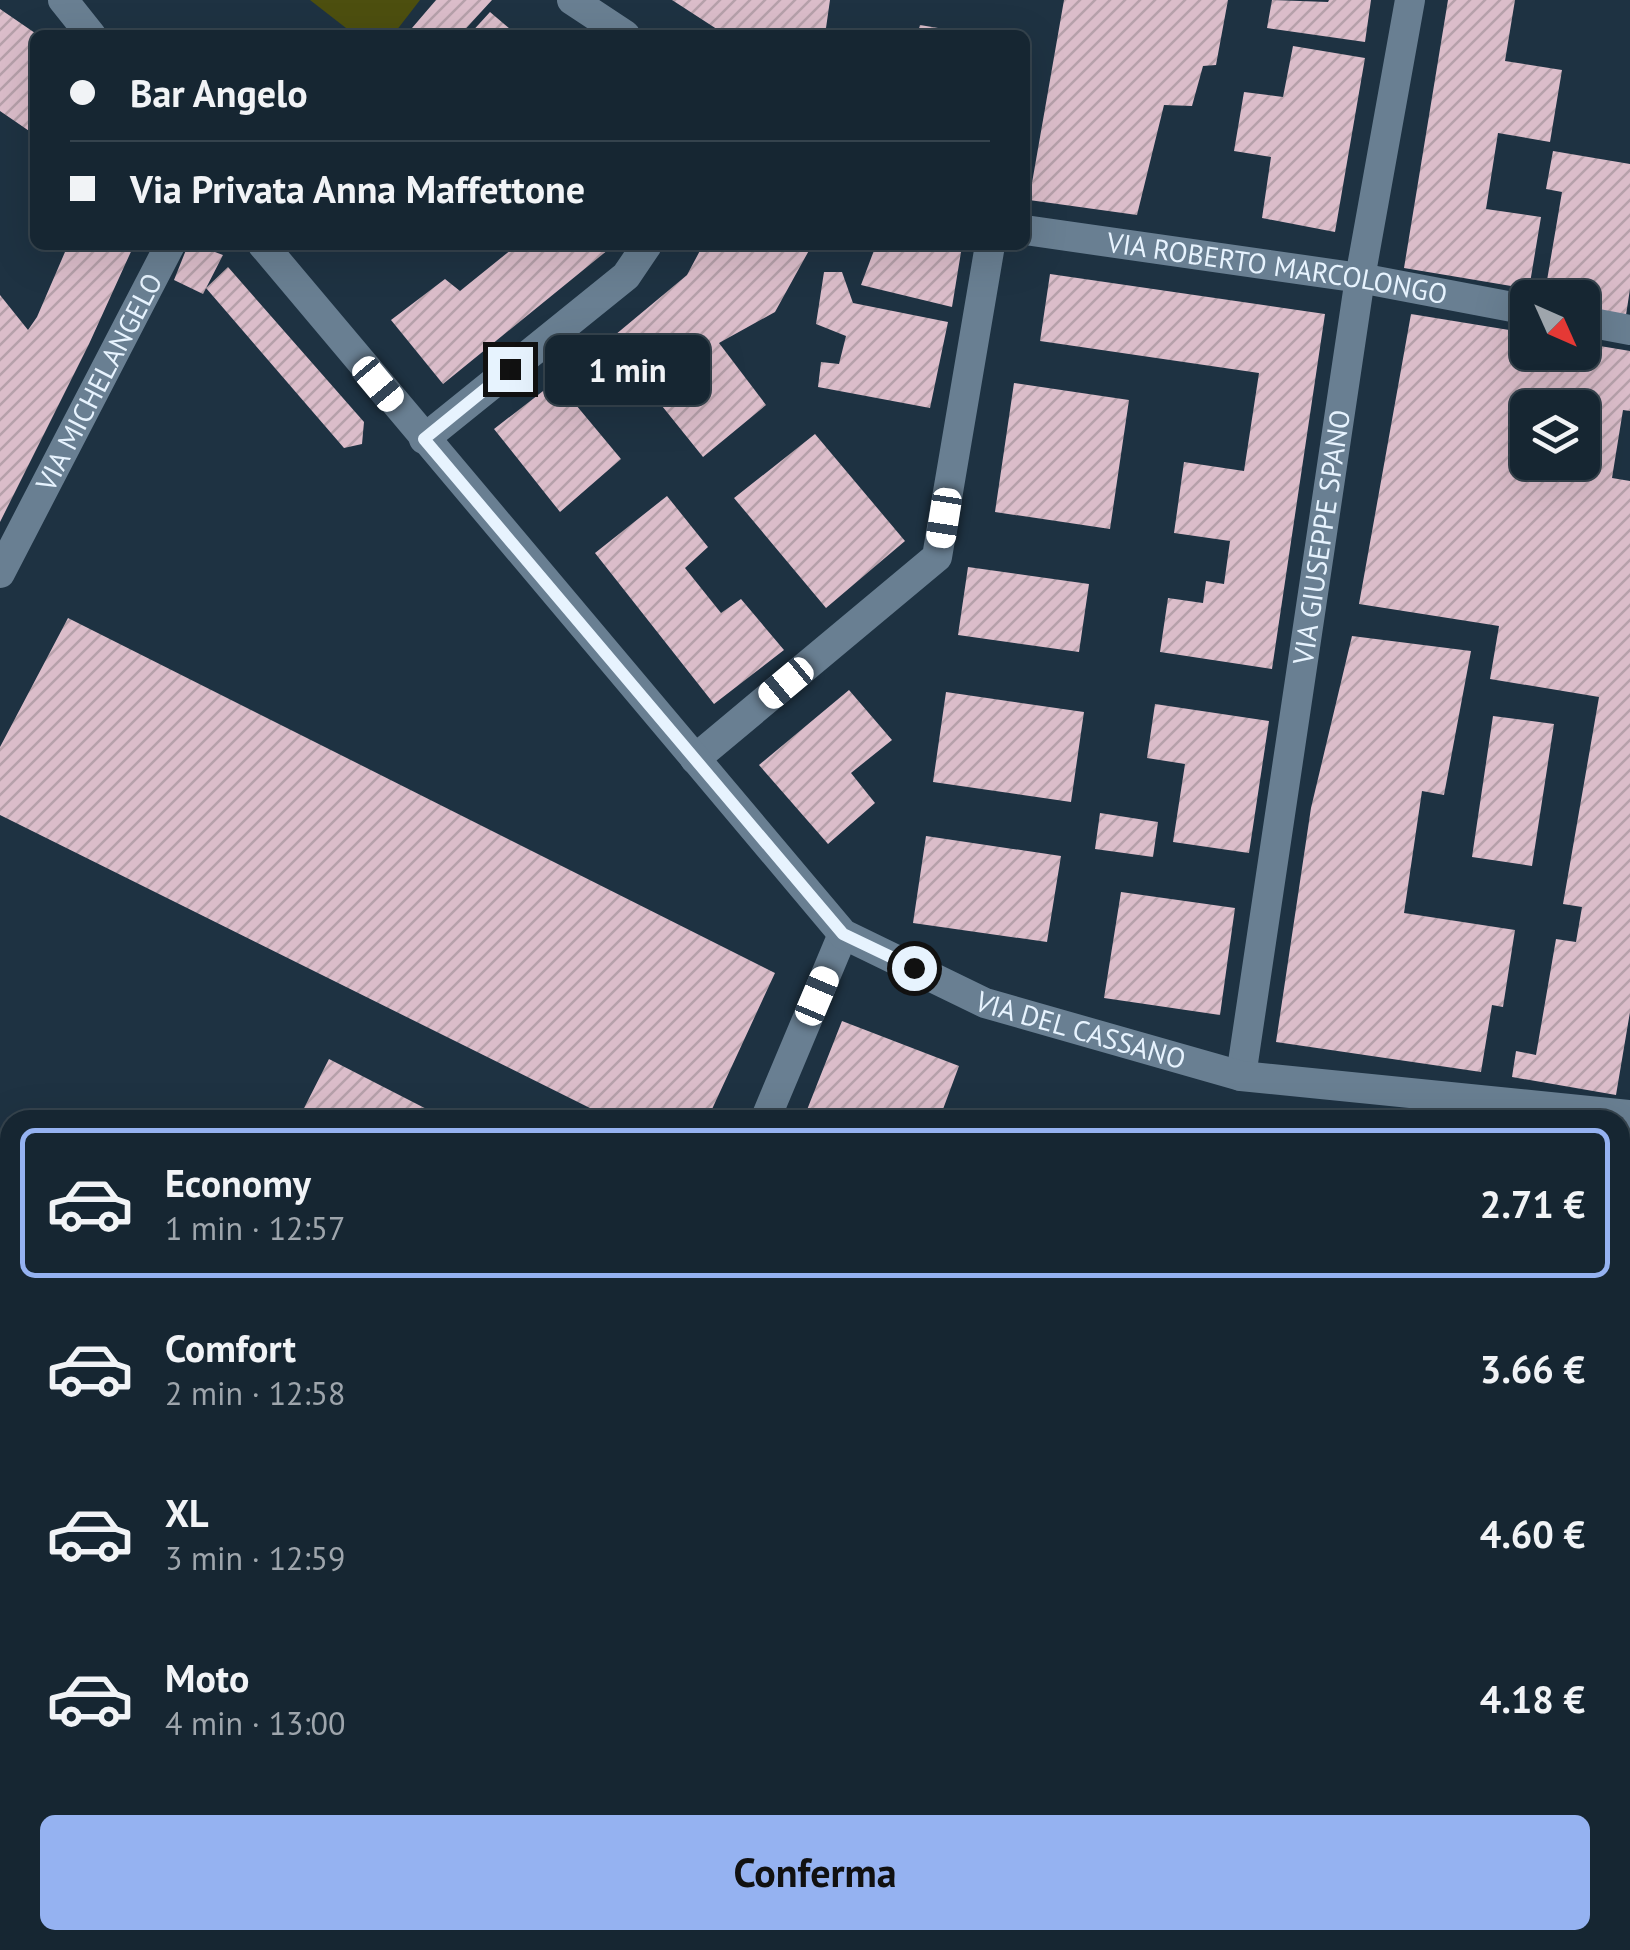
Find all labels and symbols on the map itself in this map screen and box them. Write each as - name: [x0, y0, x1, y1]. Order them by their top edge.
- street label: VIA ROBERTO MARCOLONGO: [1104, 223, 1451, 312]
- street label: VIA MICHELANGELO: [26, 266, 170, 498]
- north arrow: [1510, 280, 1600, 370]
- callout: 1 min: [545, 334, 710, 404]
- route end: [488, 347, 533, 392]
- car: [347, 351, 409, 417]
- street label: VIA GIUSEPPE SPANO: [1283, 407, 1358, 668]
- car: [924, 486, 964, 550]
- car: [753, 652, 819, 714]
- route start: [892, 946, 937, 991]
- car: [791, 963, 843, 1029]
- street label: VIA DEL CASSANO: [968, 982, 1190, 1077]

